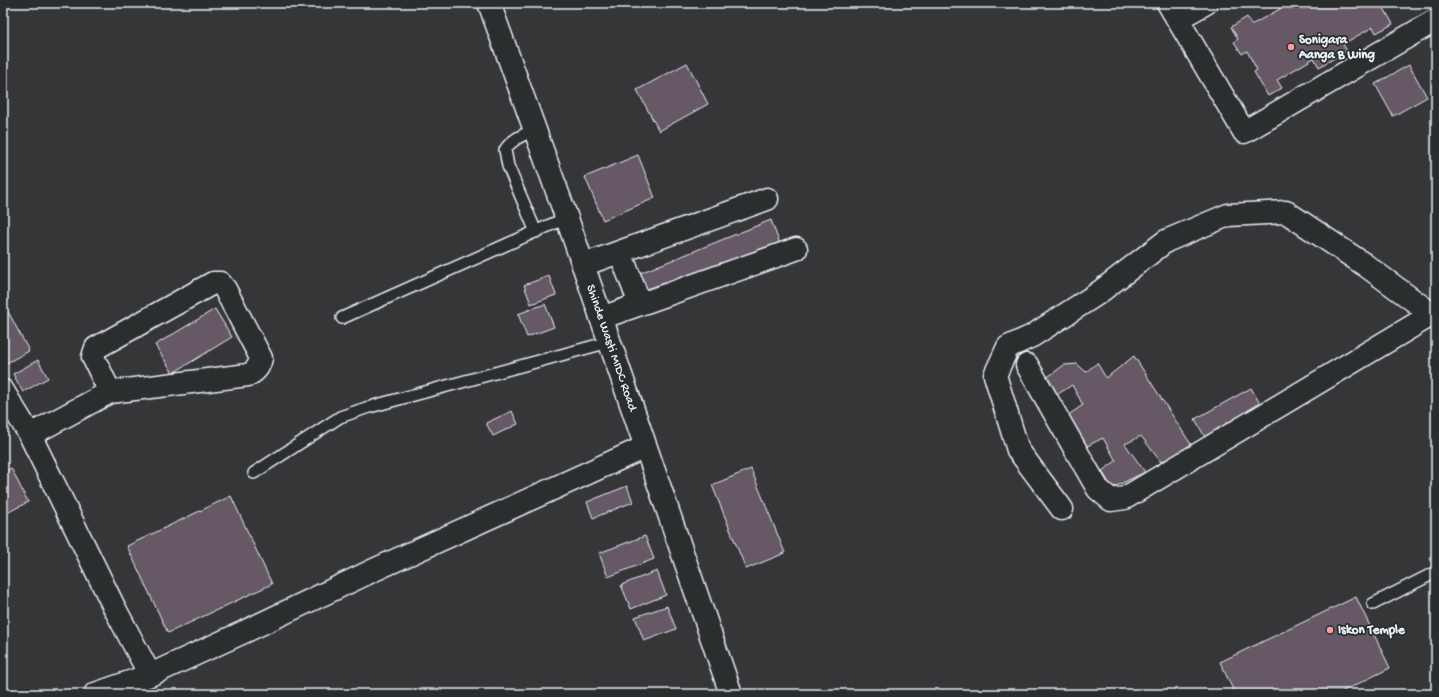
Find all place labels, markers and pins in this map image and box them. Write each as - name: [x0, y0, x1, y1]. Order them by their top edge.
- place label: Sonigara Aanga B Wing: [1298, 33, 1376, 63]
- marker: Sonigara Aanga B Wing: [1286, 42, 1296, 52]
- place label: Iskon Temple: [1338, 623, 1406, 639]
- marker: Iskon Temple: [1325, 625, 1335, 635]

